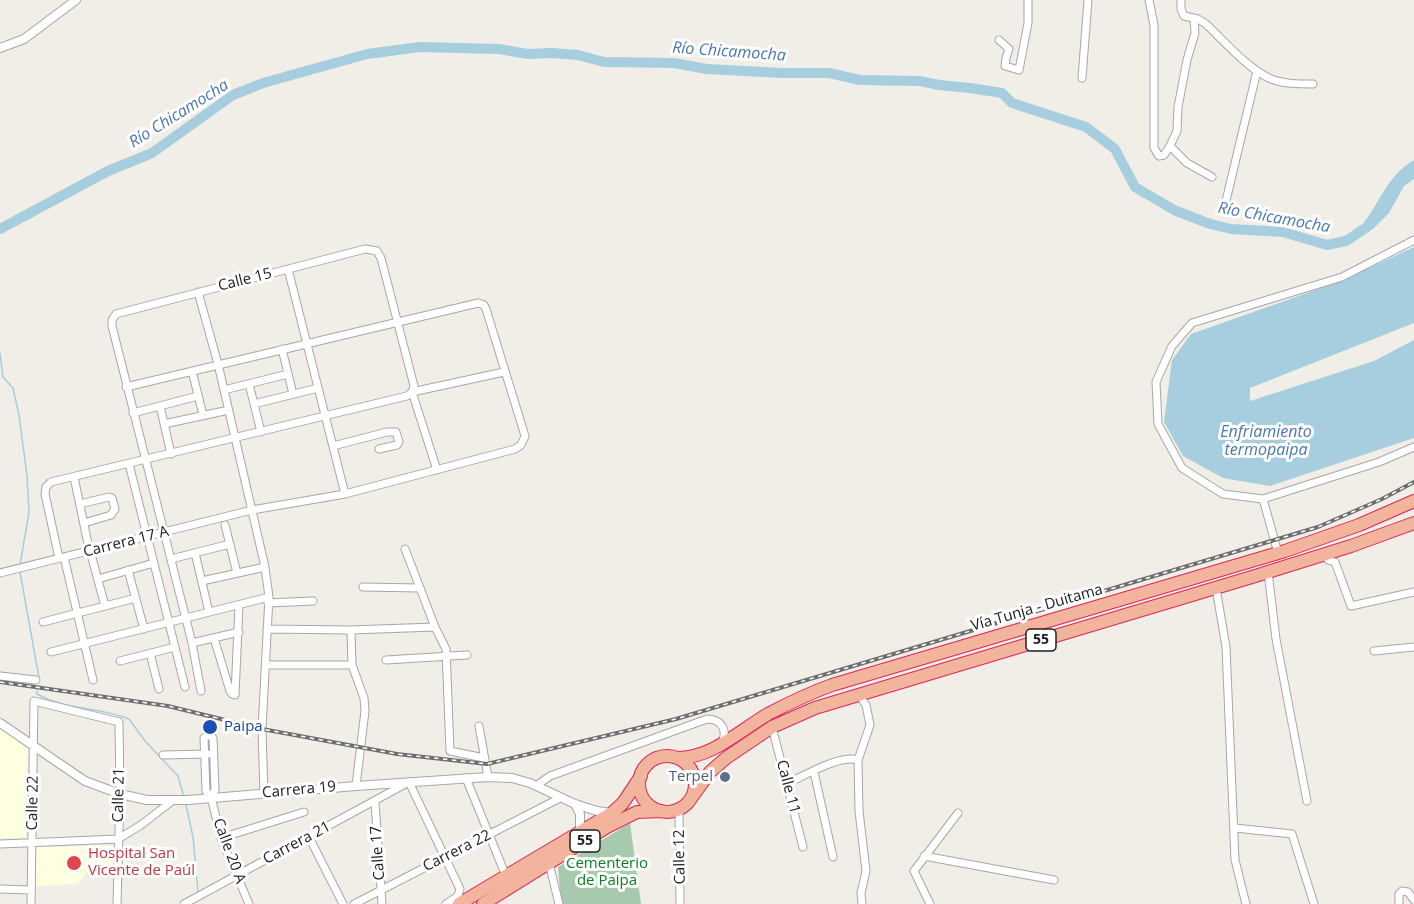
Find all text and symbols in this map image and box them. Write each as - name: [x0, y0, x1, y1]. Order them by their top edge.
- water label: Río Chicamocha: [672, 38, 786, 66]
- water label: Río Chicamocha: [126, 76, 232, 152]
- water label: Río Chicamocha: [1216, 199, 1332, 237]
- street label: Calle 15: [216, 265, 274, 295]
- water label: Enfriamiento termopaipa: [1220, 422, 1312, 460]
- street label: Carrera 17 A: [81, 523, 171, 561]
- street label: Vía Tunja - Duitama: [969, 581, 1105, 635]
- road number: 55: [1026, 629, 1056, 651]
- marker: Paipa: [201, 718, 219, 736]
- place label: Paipa: [224, 718, 263, 736]
- street label: Calle 11: [772, 758, 804, 816]
- street label: Calle 21: [110, 767, 128, 823]
- place label: Terpel: [669, 768, 713, 786]
- marker: Terpel: [718, 770, 732, 784]
- street label: Calle 22: [24, 775, 42, 831]
- street label: Carrera 19: [261, 778, 337, 802]
- street label: Calle 20 A: [209, 816, 249, 886]
- street label: Carrera 21: [260, 818, 334, 868]
- street label: Calle 17: [367, 825, 389, 881]
- street label: Carrera 22: [420, 826, 494, 876]
- street label: Calle 12: [671, 829, 689, 885]
- road number: 55: [570, 830, 600, 852]
- place label: Hospital San Vicente de Paúl: [88, 845, 195, 880]
- marker: Hospital San Vicente de Paúl: [65, 854, 83, 872]
- park label: Cementerio de Paipa: [566, 855, 648, 890]

